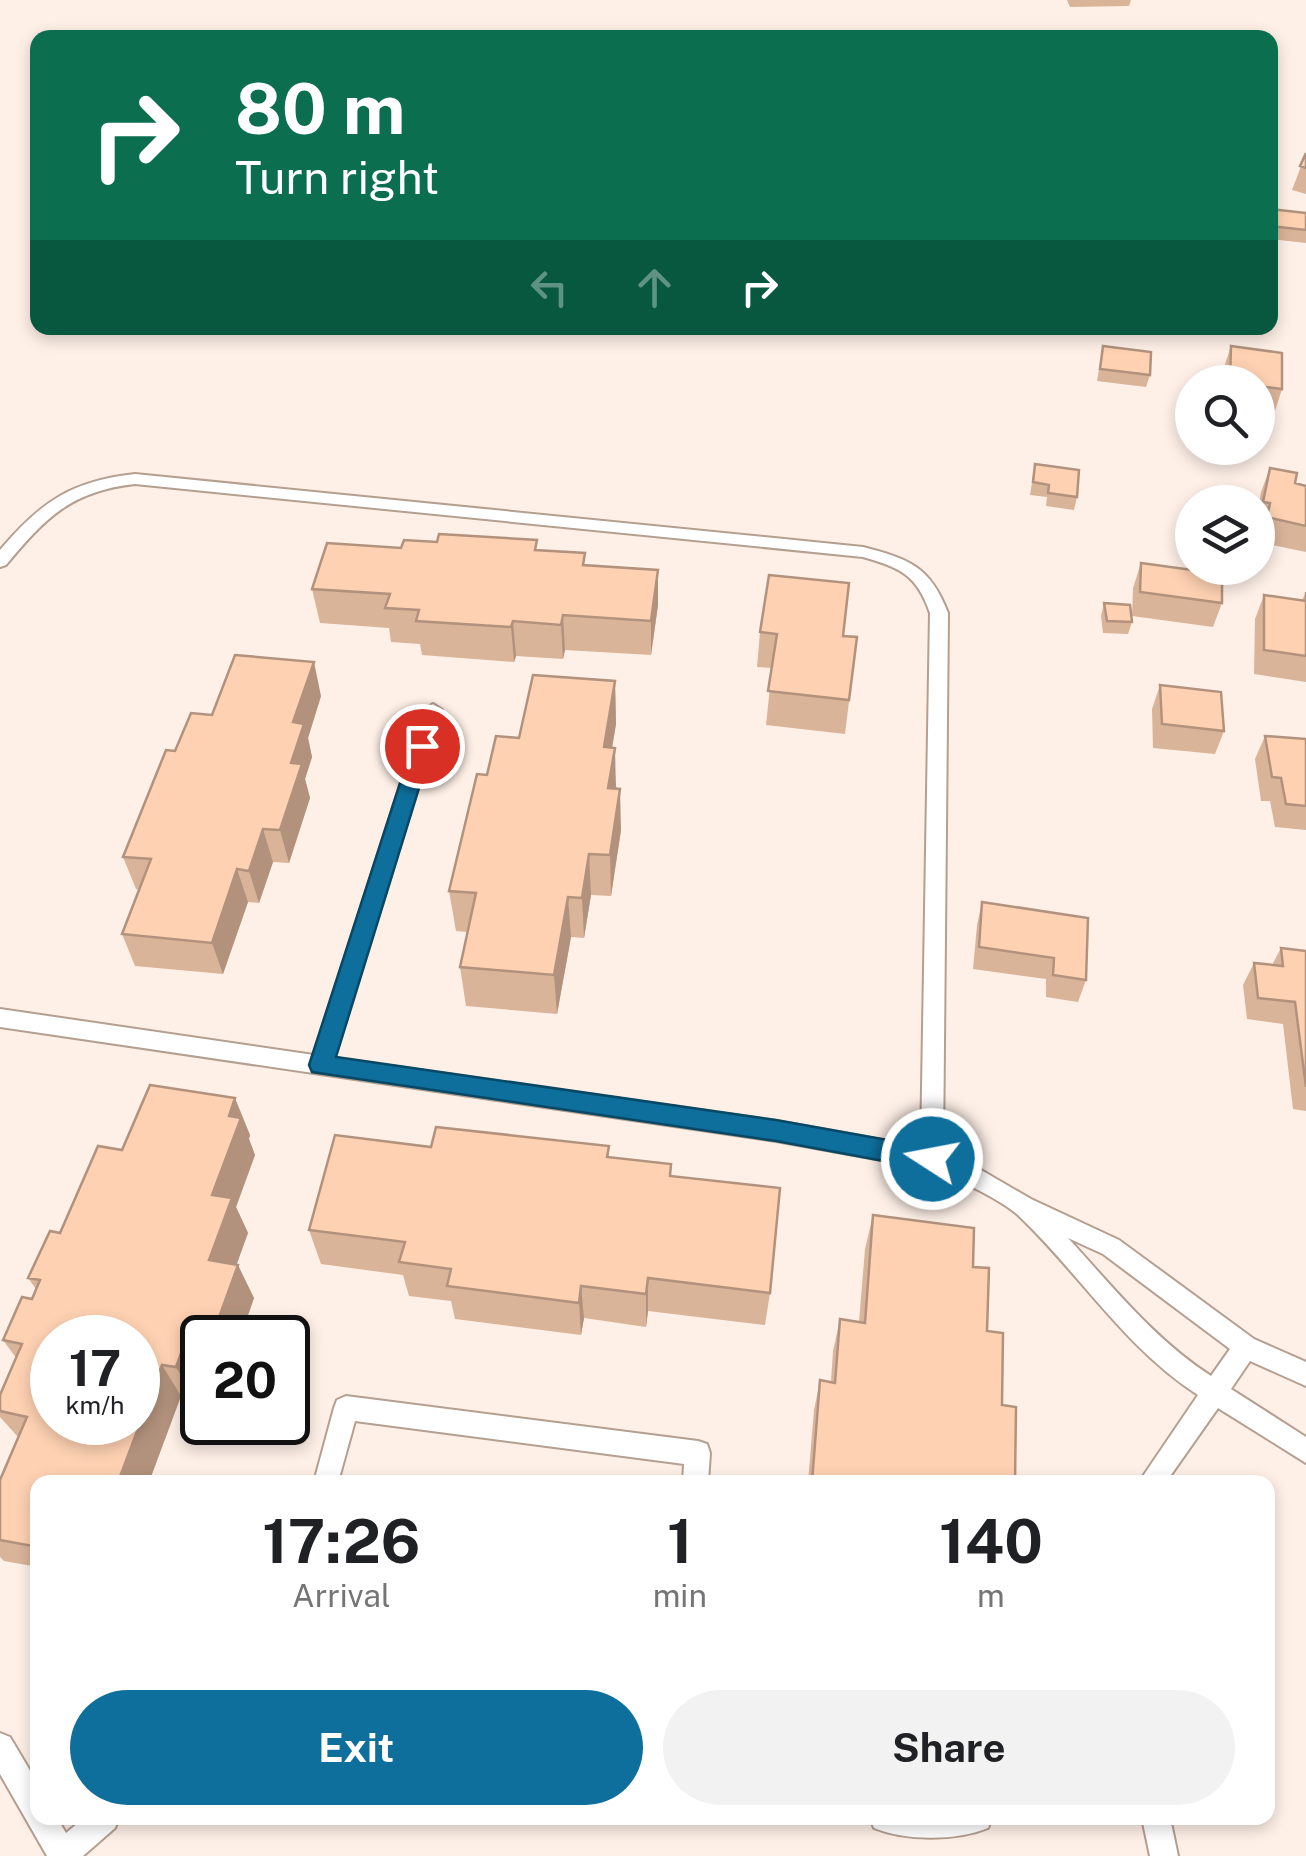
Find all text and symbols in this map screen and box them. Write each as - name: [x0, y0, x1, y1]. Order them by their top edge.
- text: 80 m: [235, 67, 405, 150]
- icon: right: [70, 70, 200, 200]
- text: Turn right: [235, 151, 439, 204]
- icon: left: [522, 260, 577, 315]
- icon: ahead: [627, 260, 682, 315]
- icon: right: [732, 260, 787, 315]
- map controls: [1175, 365, 1275, 585]
- button: search: [1175, 365, 1275, 465]
- button: layers: [1175, 485, 1275, 585]
- pin: [380, 704, 465, 789]
- icon: arrive: [395, 719, 450, 774]
- position arrow: [880, 1107, 984, 1211]
- speed limit sign: 20: [180, 1315, 310, 1445]
- text: 17: [69, 1338, 121, 1397]
- text: km/h: [66, 1390, 124, 1420]
- text: 17:26: [262, 1506, 421, 1577]
- text: 1: [667, 1506, 693, 1577]
- text: 140: [939, 1506, 1043, 1577]
- text: Arrival: [292, 1577, 391, 1614]
- text: min: [653, 1577, 707, 1614]
- text: m: [977, 1577, 1005, 1614]
- button: Exit: [70, 1690, 643, 1805]
- button: Share: [663, 1690, 1235, 1805]

